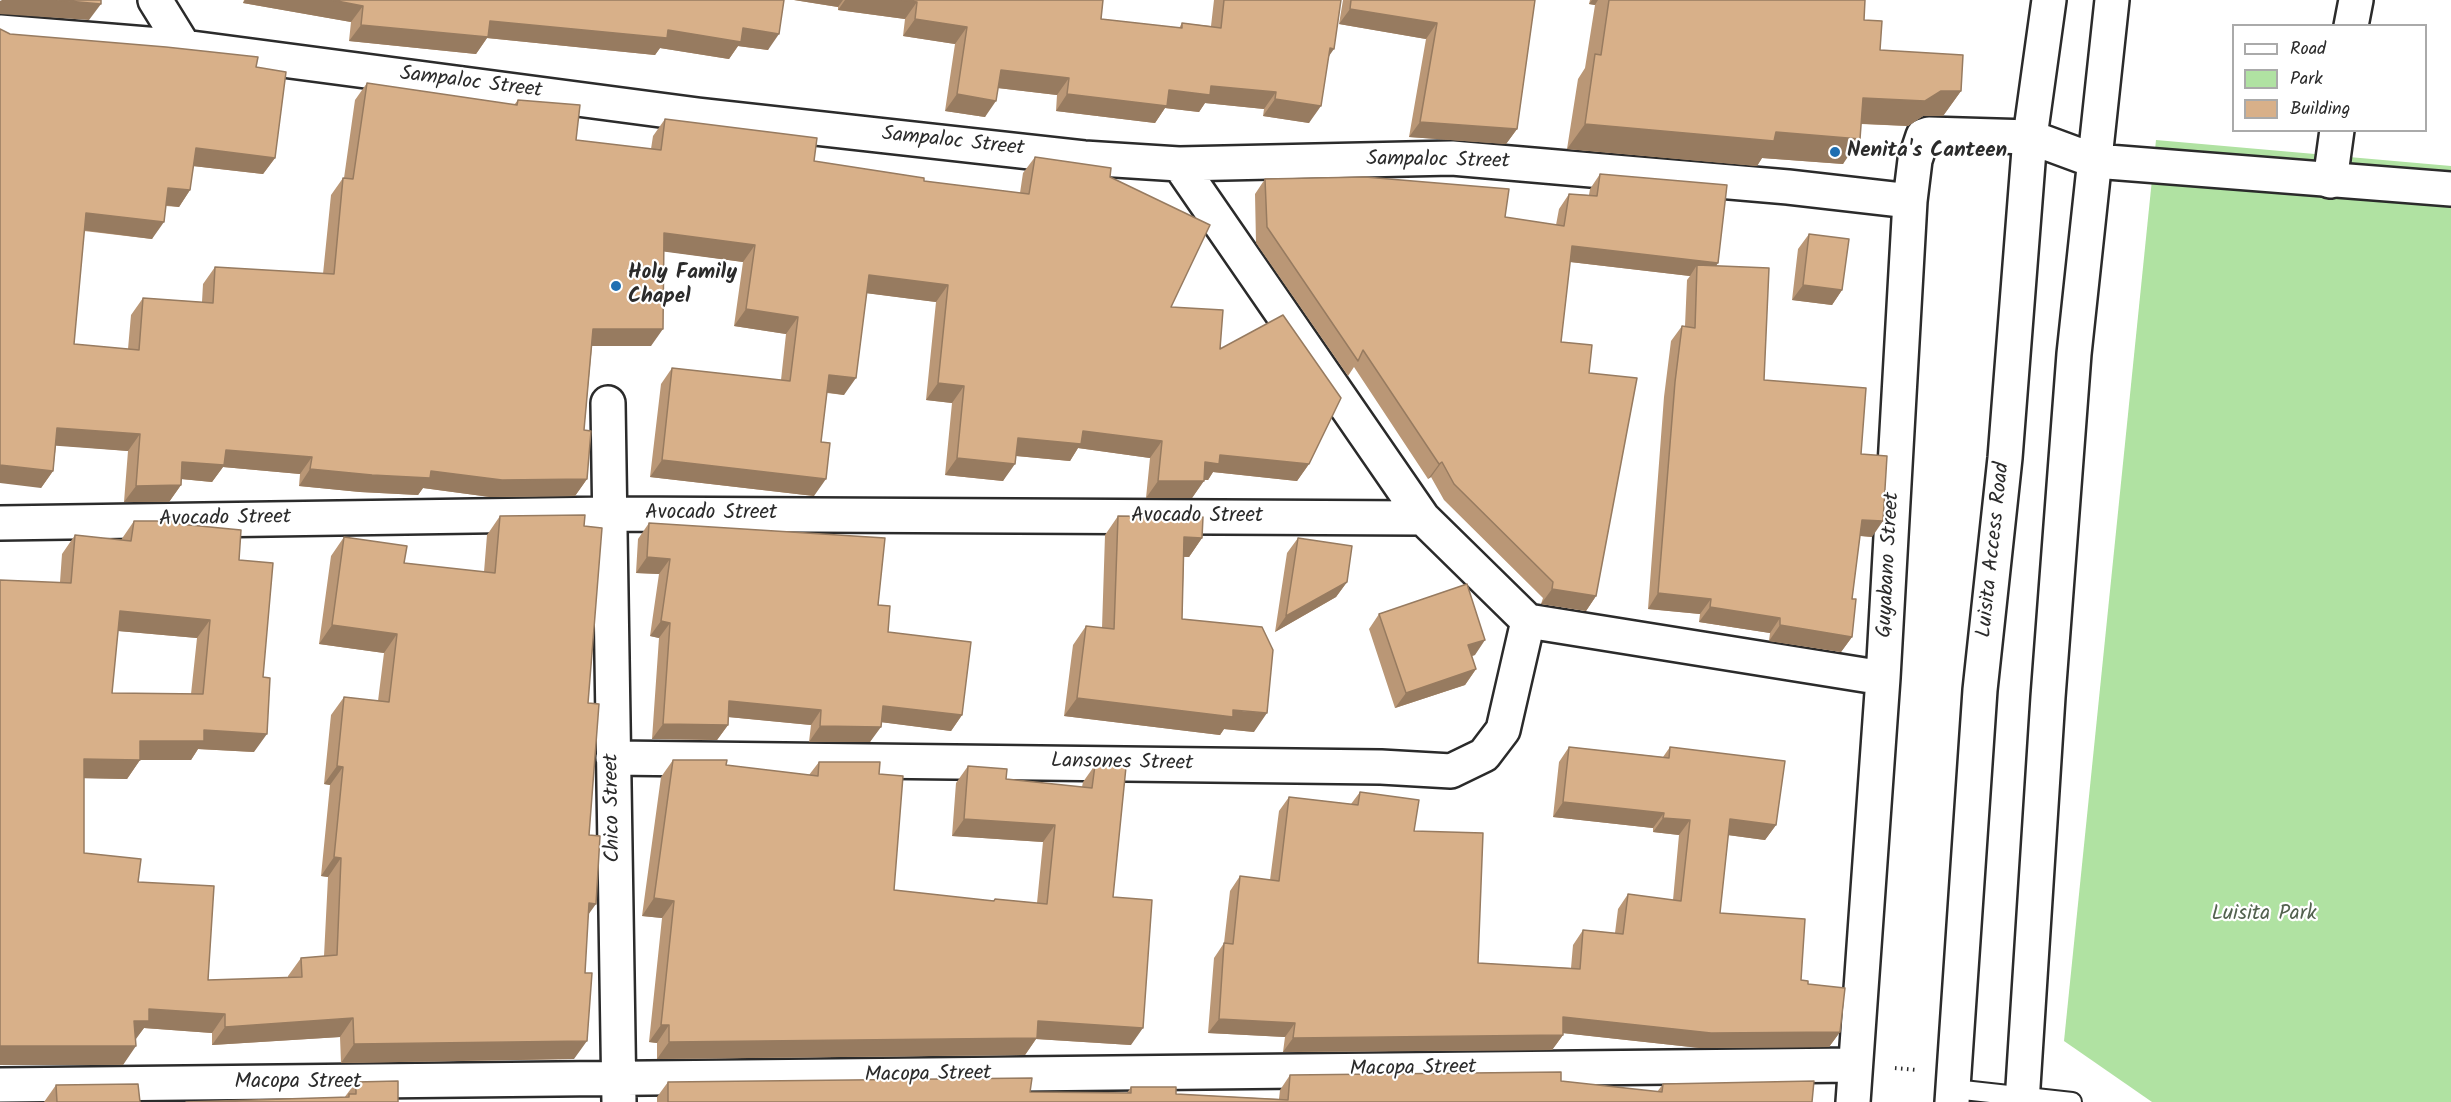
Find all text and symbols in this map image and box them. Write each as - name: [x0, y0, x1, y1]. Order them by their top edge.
- legend: [2232, 24, 2427, 132]
- text: Road: [2290, 35, 2326, 64]
- street label: Sampaloc Street: [398, 63, 544, 105]
- text: Park: [2290, 65, 2323, 94]
- text: Building: [2290, 95, 2350, 124]
- street label: Sampaloc Street: [880, 123, 1026, 163]
- place label: Nenita's Canteen: [1847, 139, 2007, 165]
- marker: Nenita's Canteen: [1828, 145, 1842, 159]
- street label: Sampaloc Street: [1366, 148, 1510, 176]
- place label: Holy Family Chapel: [628, 261, 737, 311]
- marker: Holy Family Chapel: [609, 279, 623, 293]
- street label: Luisita Access Road: [1973, 461, 2017, 639]
- street label: Guyabano Street: [1874, 491, 1906, 639]
- street label: Avocado Street: [645, 501, 777, 527]
- street label: Avocado Street: [1131, 504, 1263, 530]
- street label: Avocado Street: [159, 506, 291, 534]
- street label: Lansones Street: [1051, 750, 1193, 778]
- street label: Chico Street: [600, 753, 628, 863]
- park label: Luisita Park: [2212, 902, 2316, 928]
- street label: Macopa Street: [1349, 1056, 1477, 1084]
- street label: Macopa Street: [864, 1062, 992, 1090]
- street label: Macopa Street: [235, 1070, 361, 1096]

